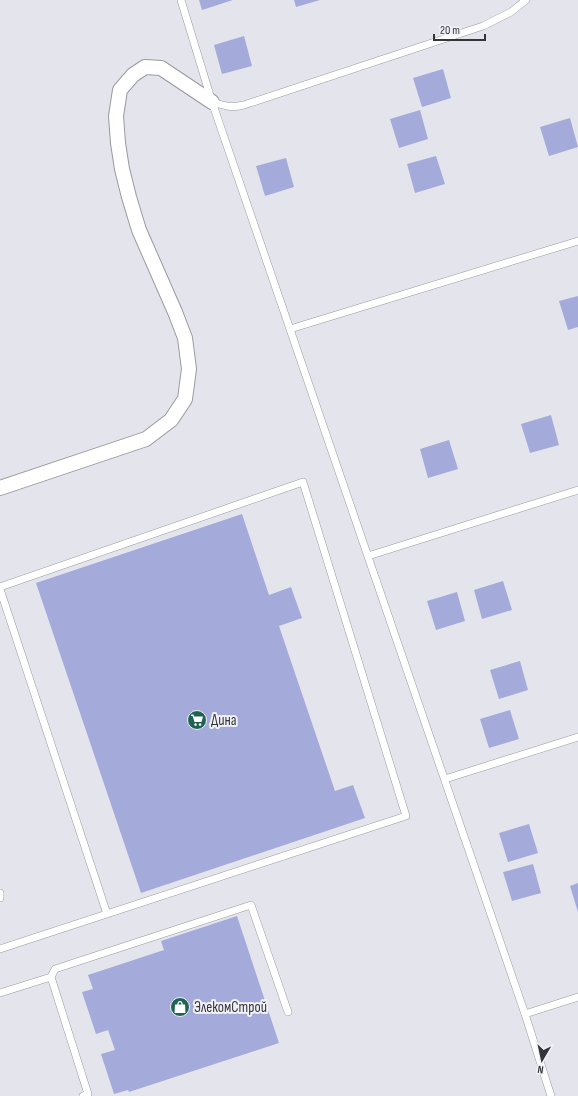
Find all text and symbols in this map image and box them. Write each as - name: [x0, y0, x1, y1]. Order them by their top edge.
- scale bar: [434, 16, 485, 42]
- text: 20 m: [440, 23, 460, 38]
- supermarket icon: Дина: [186, 709, 208, 731]
- place label: Дина: [211, 711, 237, 730]
- shop icon: ЭлекомСтрой: [169, 996, 191, 1018]
- place label: ЭлекомСтрой: [194, 998, 267, 1017]
- north arrow: [522, 1040, 562, 1080]
- text: N: [536, 1062, 544, 1076]

